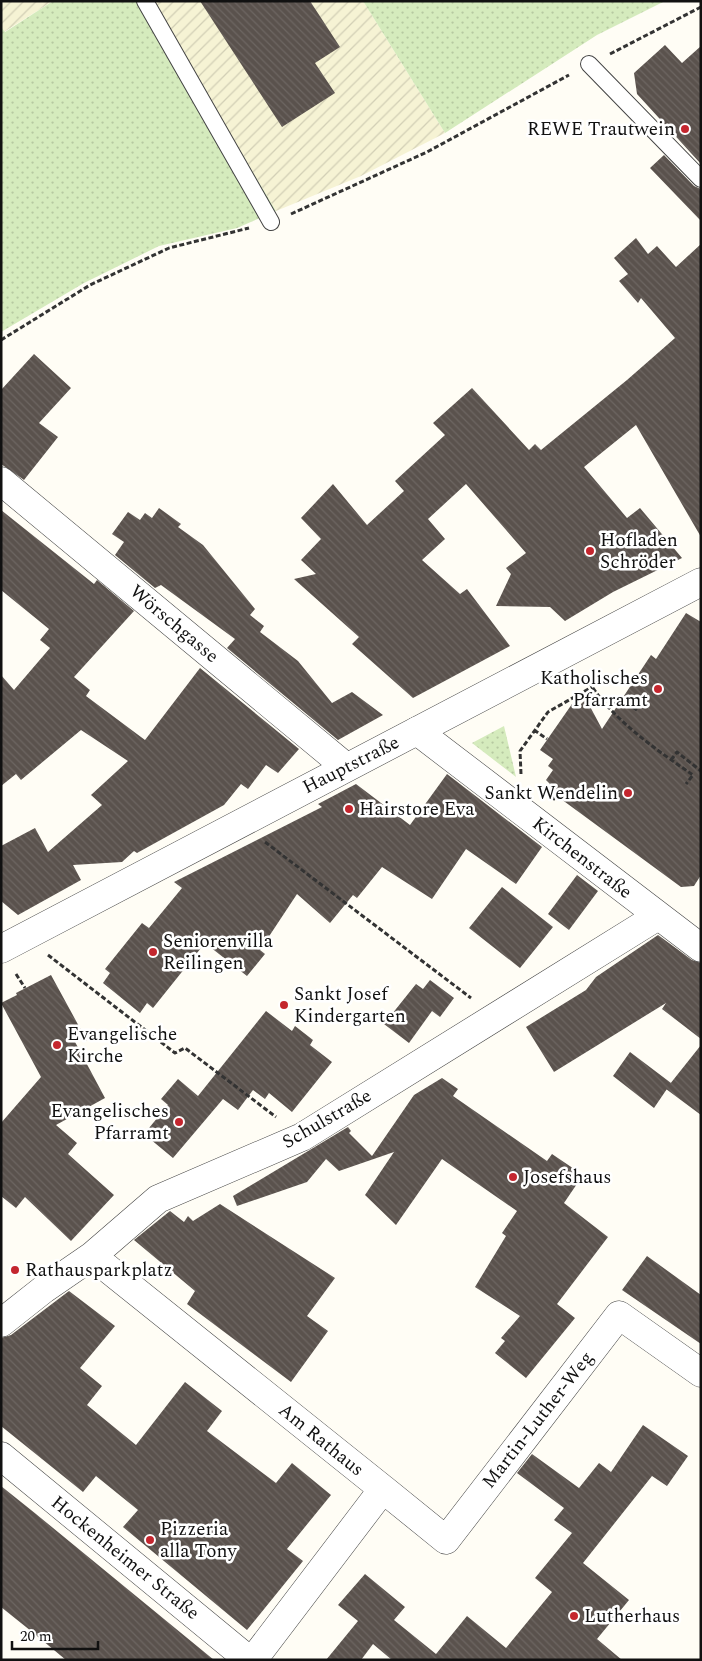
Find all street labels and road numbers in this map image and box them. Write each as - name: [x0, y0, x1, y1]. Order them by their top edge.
- street label: Wörschgasse: [123, 578, 225, 670]
- street label: Hauptstraße: [297, 728, 405, 802]
- street label: Kirchenstraße: [526, 810, 638, 906]
- street label: Schulstraße: [277, 1082, 377, 1156]
- street label: Martin-Luther-Weg: [475, 1345, 601, 1495]
- street label: Am Rathaus: [272, 1396, 370, 1484]
- street label: Hockenheimer Straße: [44, 1489, 206, 1627]

